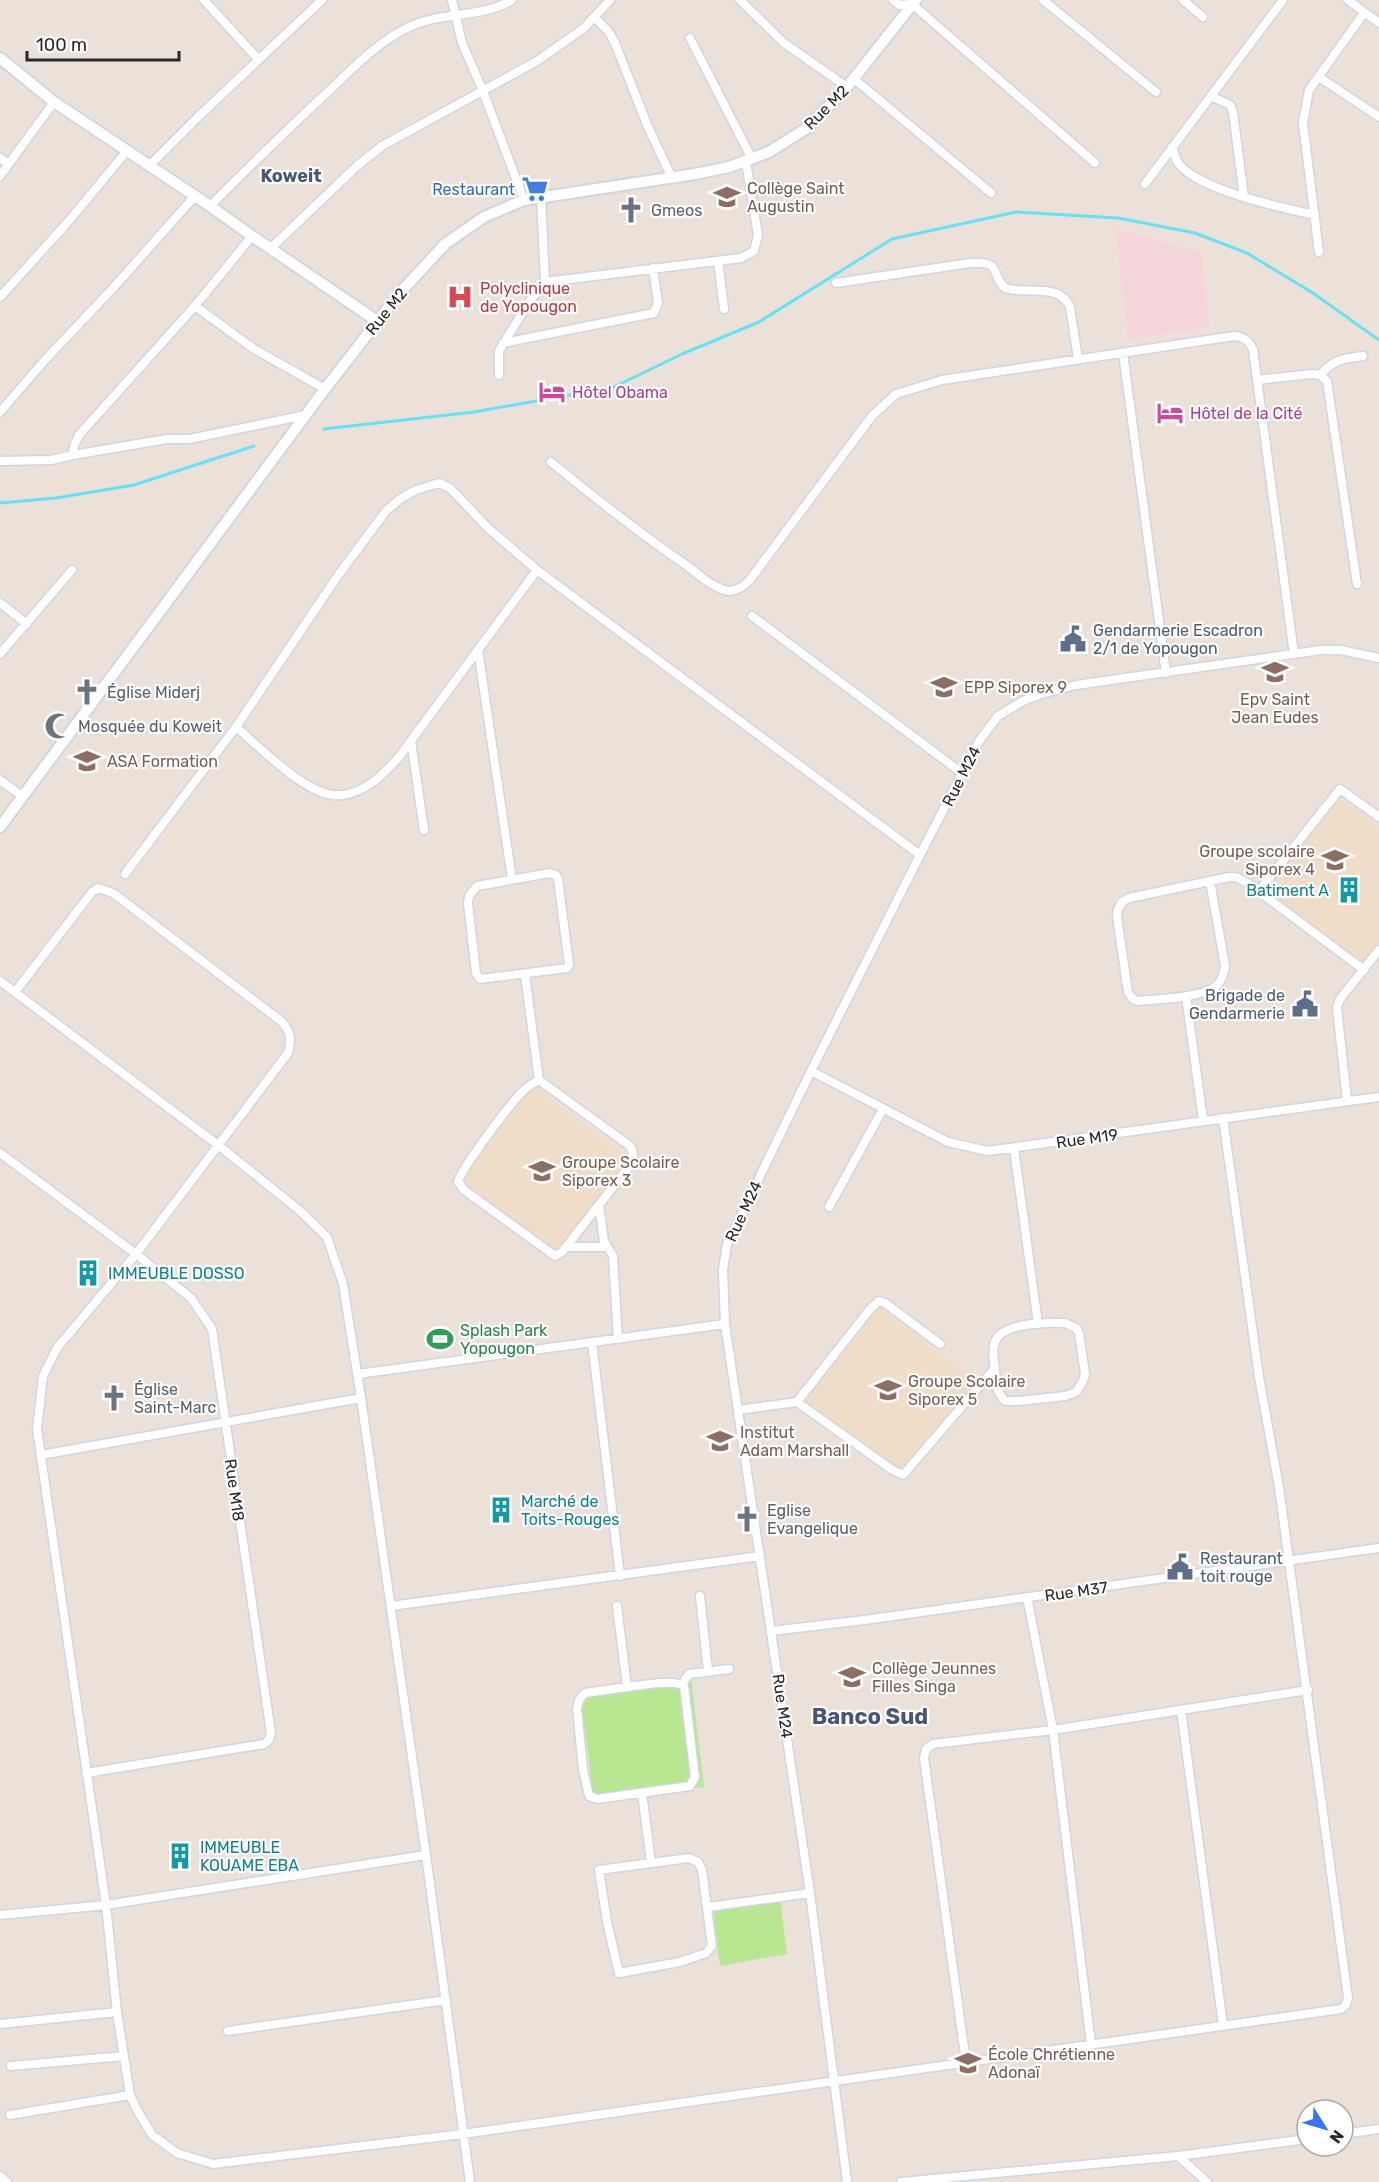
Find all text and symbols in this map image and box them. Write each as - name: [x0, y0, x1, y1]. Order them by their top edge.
- scale bar: [27, 24, 178, 62]
- text: 100 m: [36, 34, 87, 56]
- street label: Rue M2: [800, 81, 853, 134]
- district label: Koweit: [260, 165, 322, 187]
- supermarket icon: Restaurant: [520, 174, 550, 204]
- place label: Collège Saint Augustin: [747, 179, 845, 216]
- place label: Restaurant: [432, 180, 515, 199]
- school or university icon: Collège Saint Augustin: [712, 182, 742, 212]
- church icon: Gmeos: [616, 195, 646, 225]
- place label: Gmeos: [651, 201, 702, 220]
- place label: Polyclinique de Yopougon: [480, 279, 577, 316]
- hospital icon: Polyclinique de Yopougon: [445, 282, 475, 312]
- street label: Rue M2: [362, 284, 411, 339]
- hotel icon: Hôtel Obama: [537, 377, 567, 407]
- place label: Hôtel Obama: [572, 383, 668, 402]
- hotel icon: Hôtel de la Cité: [1155, 398, 1185, 428]
- place label: Hôtel de la Cité: [1190, 404, 1302, 423]
- place label: Gendarmerie Escadron 2/1 de Yopougon: [1093, 621, 1263, 658]
- public building icon: Gendarmerie Escadron 2/1 de Yopougon: [1058, 624, 1088, 654]
- school or university icon: Epv Saint Jean Eudes: [1260, 657, 1290, 687]
- school or university icon: EPP Siporex 9: [929, 672, 959, 702]
- church icon: Église Miderj: [72, 677, 102, 707]
- place label: EPP Siporex 9: [964, 678, 1067, 697]
- place label: Église Miderj: [107, 683, 200, 702]
- place label: Epv Saint Jean Eudes: [1231, 690, 1319, 727]
- mosque icon: Mosquée du Koweit: [43, 711, 73, 741]
- place label: Mosquée du Koweit: [78, 717, 222, 736]
- street label: Rue M24: [938, 743, 985, 809]
- school or university icon: ASA Formation: [72, 746, 102, 776]
- place label: ASA Formation: [107, 752, 218, 771]
- place label: Groupe scolaire Siporex 4: [1199, 842, 1315, 879]
- school or university icon: Groupe scolaire Siporex 4: [1320, 845, 1350, 875]
- building icon: Batiment A: [1334, 875, 1364, 905]
- place label: Batiment A: [1246, 881, 1329, 900]
- place label: Brigade de Gendarmerie: [1189, 986, 1285, 1023]
- public building icon: Brigade de Gendarmerie: [1290, 989, 1320, 1019]
- street label: Rue M19: [1055, 1125, 1119, 1152]
- place label: Groupe Scolaire Siporex 3: [562, 1153, 680, 1190]
- school or university icon: Groupe Scolaire Siporex 3: [527, 1156, 557, 1186]
- street label: Rue M24: [721, 1178, 766, 1245]
- building icon: IMMEUBLE DOSSO: [73, 1258, 103, 1288]
- place label: IMMEUBLE DOSSO: [108, 1264, 245, 1283]
- place label: Splash Park Yopougon: [460, 1321, 548, 1358]
- sports icon: Splash Park Yopougon: [425, 1324, 455, 1354]
- place label: Groupe Scolaire Siporex 5: [908, 1372, 1026, 1409]
- school or university icon: Groupe Scolaire Siporex 5: [873, 1375, 903, 1405]
- place label: Église Saint-Marc: [134, 1380, 216, 1417]
- church icon: Église Saint-Marc: [99, 1383, 129, 1413]
- place label: Institut Adam Marshall: [740, 1423, 849, 1460]
- school or university icon: Institut Adam Marshall: [705, 1426, 735, 1456]
- street label: Rue M18: [221, 1458, 248, 1522]
- place label: Marché de Toits-Rouges: [521, 1492, 620, 1529]
- building icon: Marché de Toits-Rouges: [486, 1495, 516, 1525]
- place label: Eglise Evangelique: [767, 1501, 858, 1538]
- church icon: Eglise Evangelique: [732, 1504, 762, 1534]
- place label: Restaurant toit rouge: [1200, 1549, 1283, 1586]
- public building icon: Restaurant toit rouge: [1165, 1552, 1195, 1582]
- street label: Rue M37: [1043, 1578, 1109, 1605]
- place label: Collège Jeunnes Filles Singa: [872, 1659, 996, 1696]
- school or university icon: Collège Jeunnes Filles Singa: [837, 1662, 867, 1692]
- street label: Rue M24: [769, 1673, 796, 1740]
- district label: Banco Sud: [812, 1703, 928, 1730]
- place label: IMMEUBLE KOUAME EBA: [200, 1838, 299, 1875]
- building icon: IMMEUBLE KOUAME EBA: [165, 1841, 195, 1871]
- place label: École Chrétienne Adonaï: [988, 2045, 1115, 2082]
- school or university icon: École Chrétienne Adonaï: [953, 2048, 983, 2078]
- north arrow: [1295, 2098, 1355, 2158]
- text: N: [1326, 2126, 1348, 2147]

